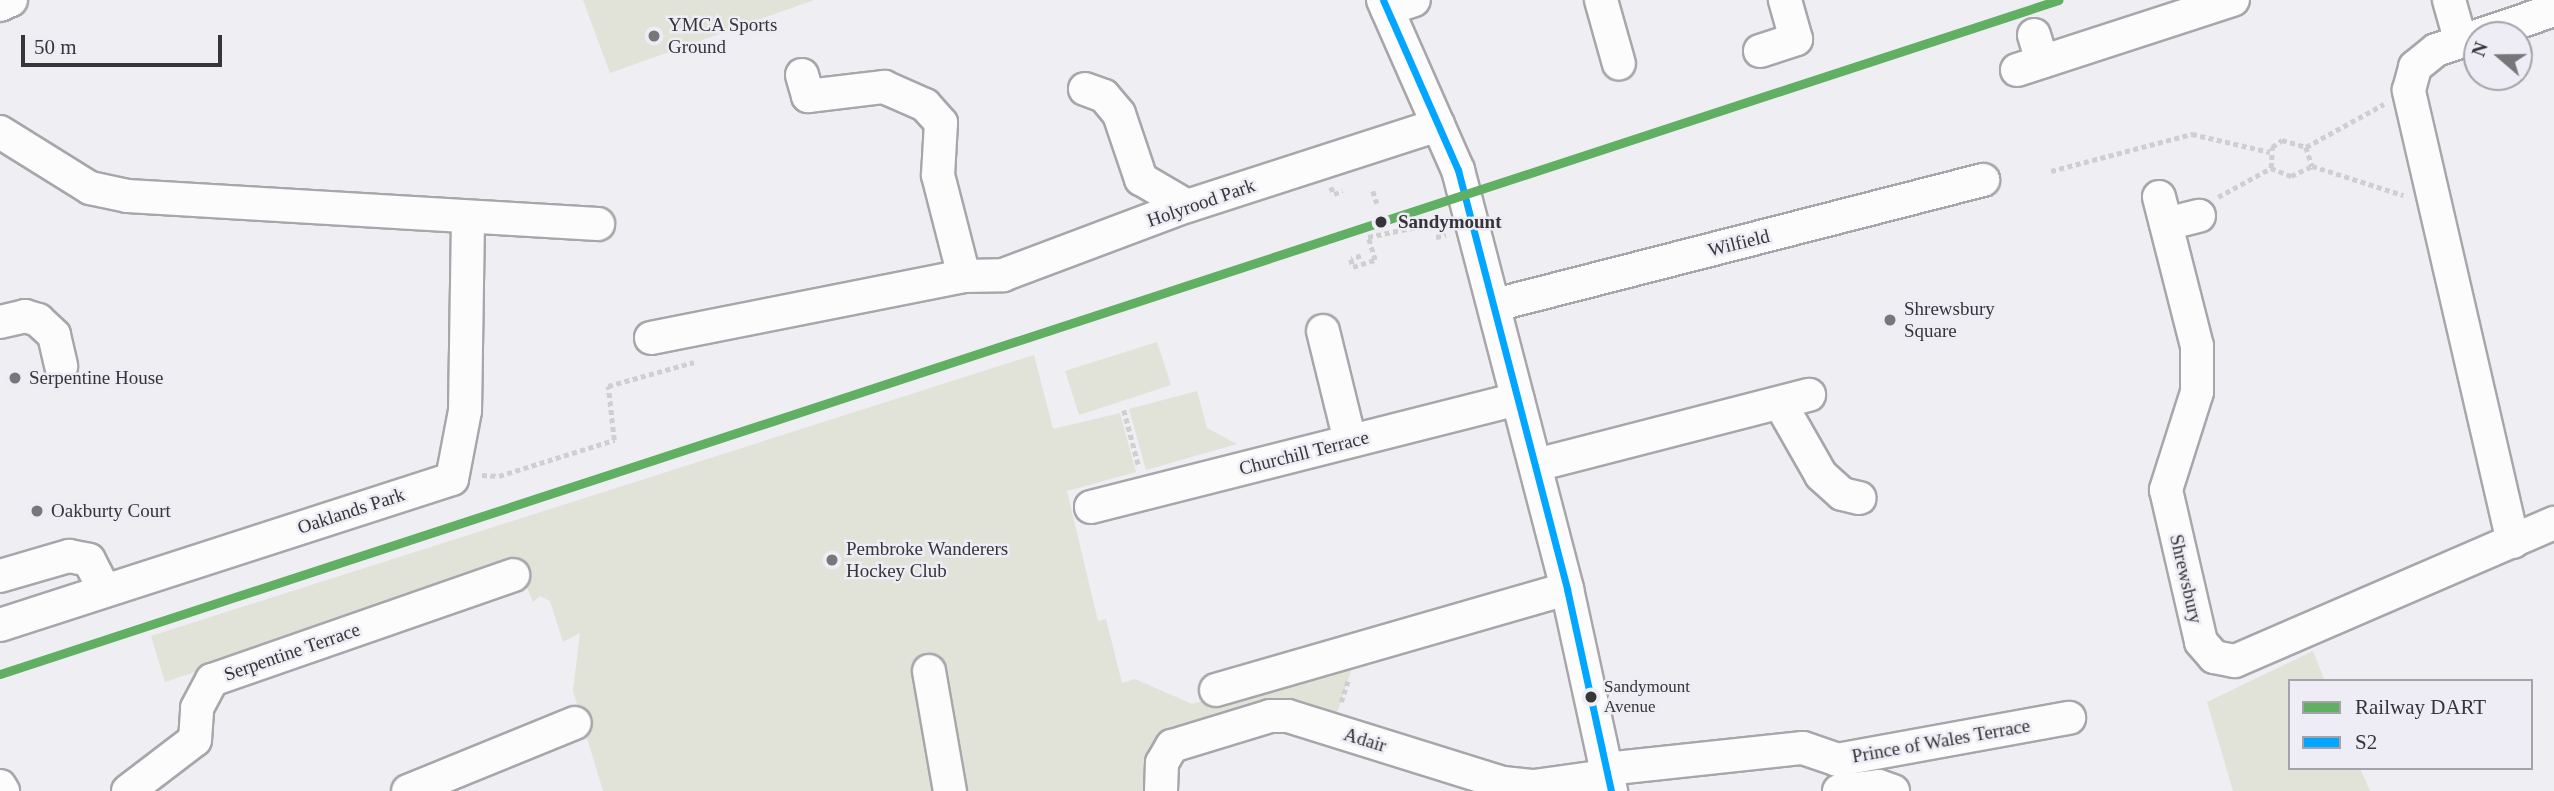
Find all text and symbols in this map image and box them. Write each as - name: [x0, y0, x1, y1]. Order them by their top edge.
- place label: YMCA Sports Ground: [668, 14, 778, 58]
- scale bar: [24, 21, 226, 65]
- north arrow: [2463, 21, 2533, 91]
- marker: YMCA Sports Ground: [646, 28, 662, 44]
- text: 50 m: [34, 35, 77, 59]
- text: N: [2467, 39, 2492, 59]
- street label: Holyrood Park: [1144, 174, 1258, 232]
- marker: Sandymount: [1370, 211, 1392, 233]
- place label: Sandymount: [1398, 211, 1501, 233]
- street label: Wilfield: [1706, 224, 1772, 262]
- place label: Shrewsbury Square: [1904, 298, 1995, 342]
- marker: Shrewsbury Square: [1882, 312, 1898, 328]
- place label: Serpentine House: [29, 367, 164, 389]
- marker: Serpentine House: [7, 370, 23, 386]
- street label: Churchill Terrace: [1237, 426, 1371, 480]
- street label: Oaklands Park: [295, 483, 407, 539]
- place label: Oakburty Court: [51, 500, 171, 522]
- marker: Oakburty Court: [29, 503, 45, 519]
- street label: Shrewsbury: [2165, 532, 2207, 626]
- place label: Pembroke Wanderers Hockey Club: [846, 538, 1009, 582]
- marker: Pembroke Wanderers Hockey Club: [824, 552, 840, 568]
- street label: Serpentine Terrace: [221, 618, 363, 686]
- place label: Sandymount Avenue: [1604, 677, 1690, 717]
- legend: [2288, 679, 2533, 770]
- marker: Sandymount Avenue: [1584, 690, 1598, 704]
- text: Railway DART: [2355, 695, 2486, 719]
- street label: Prince of Wales Terrace: [1850, 714, 2032, 768]
- street label: Adair: [1341, 723, 1389, 757]
- text: S2: [2355, 730, 2377, 754]

